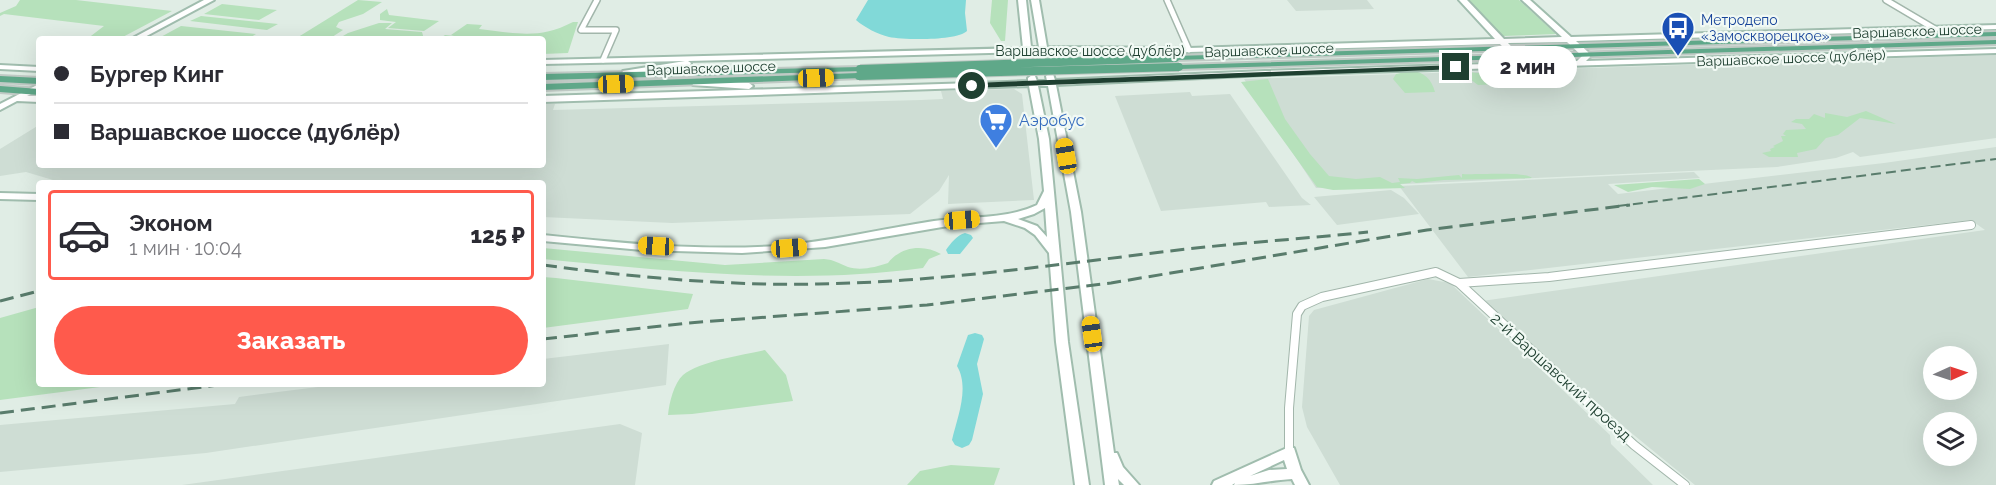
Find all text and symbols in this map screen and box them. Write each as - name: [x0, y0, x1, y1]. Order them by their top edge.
- bus stop icon: Метродепо «Замоскворецкое»: [1660, 10, 1696, 57]
- place label: Метродепо «Замоскворецкое»: [1701, 12, 1830, 44]
- street label: Варшавское шоссе: [1852, 21, 1982, 41]
- street label: Варшавское шоссе: [1204, 40, 1334, 60]
- street label: Варшавское шоссе (дублёр): [995, 43, 1185, 59]
- callout: 2 мин: [1477, 46, 1576, 88]
- street label: Варшавское шоссе (дублёр): [1696, 47, 1886, 69]
- route end: [1442, 53, 1469, 80]
- text: 2 мин: [1500, 55, 1555, 79]
- street label: Варшавское шоссе: [646, 58, 776, 78]
- text: Бургер Кинг: [90, 61, 224, 87]
- car: [798, 68, 834, 88]
- route start: [958, 72, 985, 99]
- car: [598, 74, 634, 94]
- supermarket icon: Аэробус: [978, 102, 1014, 149]
- place label: Аэробус: [1019, 111, 1085, 130]
- text: Варшавское шоссе (дублёр): [90, 119, 400, 145]
- car: [1054, 137, 1078, 175]
- icon: car: [57, 208, 111, 262]
- car: [943, 209, 981, 231]
- text: Эконом: [129, 210, 213, 236]
- text: 125 ₽: [471, 222, 525, 248]
- text: 1 мин · 10:04: [129, 236, 242, 260]
- car: [638, 236, 674, 256]
- car: [770, 238, 808, 258]
- button: Заказать: [54, 306, 528, 375]
- street label: 2-й Варшавский проезд: [1487, 309, 1635, 445]
- car: [1081, 315, 1103, 353]
- north arrow: [1923, 346, 1977, 400]
- map controls: [1923, 346, 1977, 466]
- button: layers: [1923, 412, 1977, 466]

